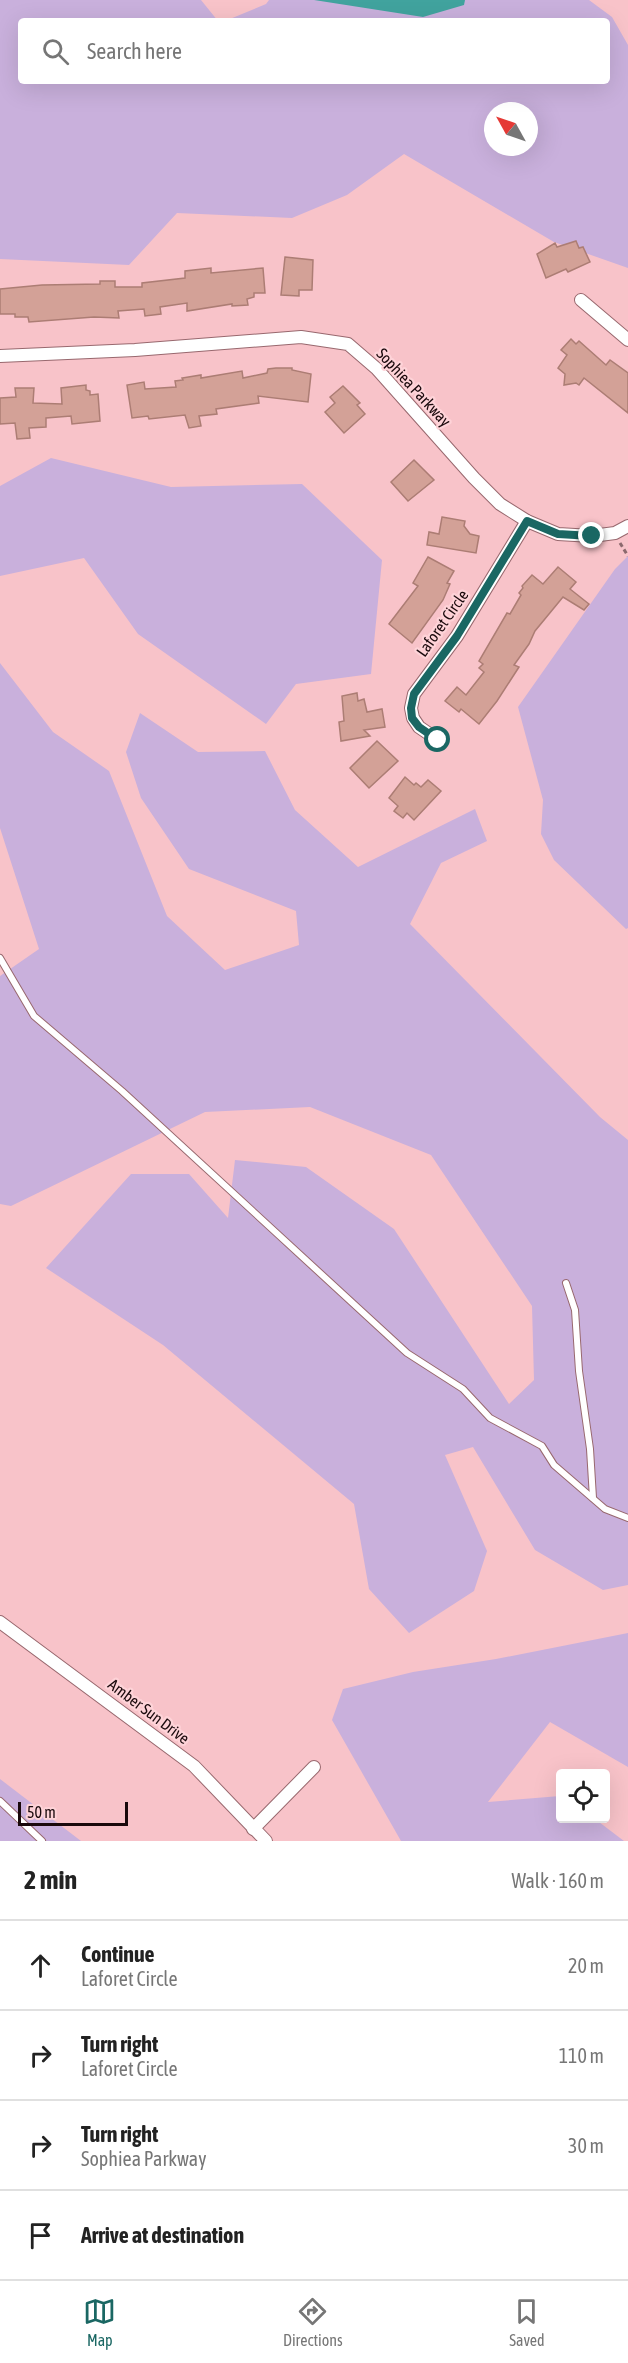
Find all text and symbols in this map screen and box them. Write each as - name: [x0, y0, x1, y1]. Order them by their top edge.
- search box: [18, 18, 610, 84]
- icon: search: [39, 35, 72, 68]
- text: Search here: [87, 38, 182, 64]
- north arrow: [484, 102, 538, 156]
- street label: Sophiea Parkway: [372, 344, 455, 431]
- route end: [578, 522, 604, 548]
- street label: Laforet Circle: [412, 586, 472, 660]
- route start: [424, 726, 450, 752]
- street label: Amber Sun Drive: [105, 1675, 193, 1747]
- map controls: [556, 1769, 610, 1823]
- button: locate: [556, 1769, 610, 1823]
- scale bar: [18, 1799, 128, 1826]
- text: 50 m: [27, 1803, 56, 1821]
- text: 2 min: [24, 1865, 77, 1895]
- text: Walk · 160 m: [512, 1869, 604, 1892]
- text: Continue: [81, 1941, 155, 1967]
- icon: ahead: [24, 1949, 57, 1982]
- text: 20 m: [568, 1954, 604, 1977]
- text: Laforet Circle: [81, 1967, 178, 1990]
- text: Turn right: [81, 2031, 158, 2057]
- icon: right: [24, 2039, 57, 2072]
- text: 110 m: [559, 2044, 604, 2067]
- text: Laforet Circle: [81, 2057, 178, 2080]
- text: Turn right: [81, 2121, 158, 2147]
- icon: right: [24, 2129, 57, 2162]
- text: 30 m: [568, 2134, 604, 2157]
- text: Sophiea Parkway: [81, 2147, 206, 2170]
- icon: arrive: [24, 2219, 57, 2252]
- text: Arrive at destination: [81, 2222, 244, 2248]
- tab: Map: [83, 2295, 116, 2349]
- tab: Directions: [283, 2295, 343, 2349]
- tab: Saved: [509, 2295, 545, 2349]

